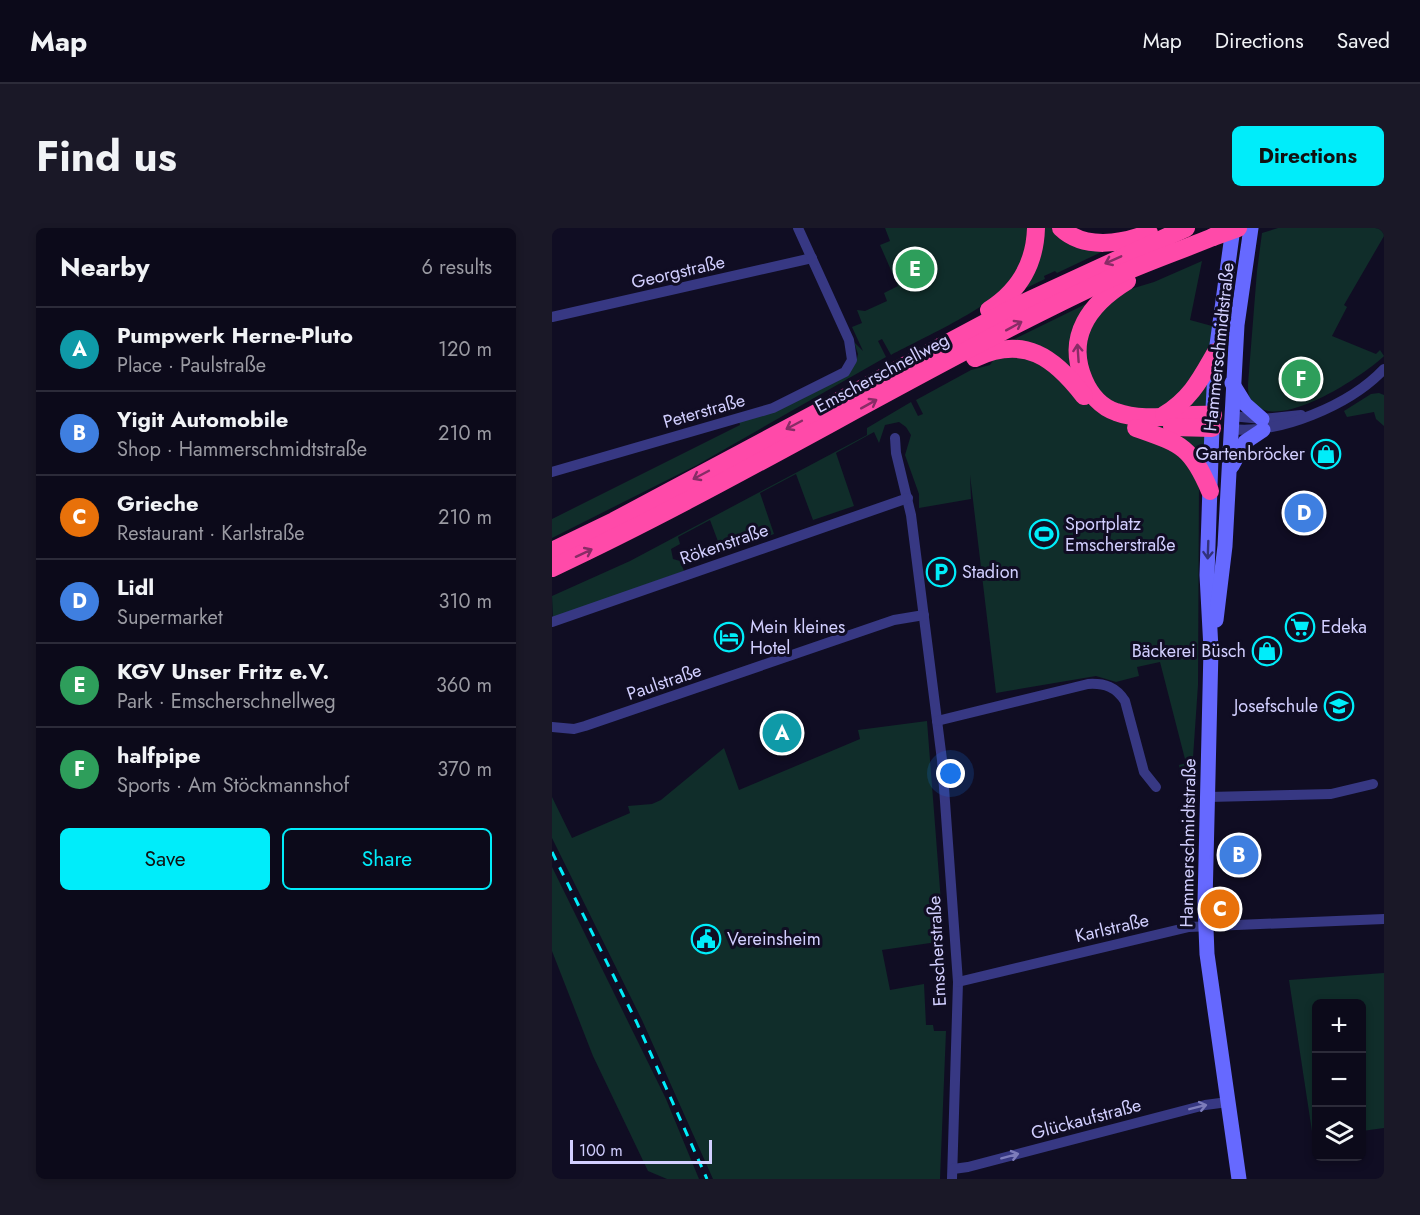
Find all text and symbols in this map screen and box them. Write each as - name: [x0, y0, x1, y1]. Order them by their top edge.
- text: Map: [30, 21, 87, 62]
- text: Map: [1143, 26, 1182, 56]
- text: Directions: [1215, 26, 1304, 56]
- text: Saved: [1337, 26, 1390, 56]
- text: Find us: [36, 126, 177, 187]
- button: Directions: [1232, 126, 1384, 186]
- pin: E: [896, 246, 934, 291]
- text: Nearby: [60, 248, 149, 286]
- street label: Georgstraße: [629, 249, 727, 295]
- text: 6 results: [422, 253, 492, 282]
- one-way arrow: [1105, 255, 1123, 266]
- street label: Hammerschmidtstraße: [1197, 261, 1241, 433]
- text: Pumpwerk Herne-Pluto: [117, 319, 353, 351]
- one-way arrow: [1005, 320, 1022, 332]
- street label: Emscherschnellweg: [810, 327, 954, 419]
- text: A: [72, 335, 87, 364]
- text: 120 m: [438, 335, 492, 364]
- one-way arrow: [1072, 343, 1083, 363]
- text: Place · Paulstraße: [117, 351, 266, 380]
- pin: F: [1282, 356, 1320, 402]
- street label: Peterstraße: [660, 387, 748, 435]
- one-way arrow: [860, 398, 877, 410]
- text: Yigit Automobile: [117, 403, 288, 435]
- text: B: [73, 419, 86, 448]
- text: 210 m: [438, 419, 492, 448]
- one-way arrow: [786, 419, 803, 431]
- text: Shop · Hammerschmidtstraße: [117, 435, 367, 464]
- shop icon: Gartenbröcker: [1310, 438, 1342, 470]
- place label: Gartenbröcker: [1195, 441, 1306, 467]
- one-way arrow: [693, 470, 711, 481]
- text: Grieche: [117, 487, 199, 519]
- pin: D: [1284, 490, 1323, 536]
- text: C: [72, 503, 87, 532]
- text: 210 m: [438, 503, 492, 532]
- place label: Sportplatz Emscherstraße: [1065, 511, 1176, 558]
- street label: Rökenstraße: [676, 517, 772, 571]
- sports icon: Sportplatz Emscherstraße: [1028, 518, 1060, 550]
- text: Restaurant · Karlstraße: [117, 519, 305, 548]
- one-way arrow: [1202, 539, 1213, 559]
- one-way arrow: [574, 547, 592, 559]
- parking icon: Stadion: [925, 556, 957, 588]
- place label: Stadion: [962, 559, 1019, 585]
- text: Lidl: [117, 571, 154, 603]
- text: D: [72, 587, 87, 616]
- text: 310 m: [438, 587, 492, 616]
- text: Supermarket: [117, 603, 223, 632]
- supermarket icon: Edeka: [1284, 611, 1316, 643]
- place label: Mein kleines Hotel: [750, 614, 845, 661]
- place label: Edeka: [1321, 614, 1367, 640]
- hotel icon: Mein kleines Hotel: [713, 621, 745, 653]
- shop icon: Bäckerei Büsch: [1251, 635, 1283, 667]
- place label: Bäckerei Büsch: [1132, 638, 1246, 664]
- text: KGV Unser Fritz e.V.: [117, 655, 329, 687]
- street label: Paulstraße: [623, 657, 705, 707]
- text: E: [73, 671, 86, 700]
- text: 360 m: [436, 671, 492, 700]
- text: Park · Emscherschnellweg: [117, 687, 336, 716]
- school or university icon: Josefschule: [1323, 690, 1355, 722]
- place label: Josefschule: [1232, 693, 1318, 719]
- pin: A: [762, 710, 802, 756]
- text: halfpipe: [117, 739, 201, 771]
- text: F: [74, 755, 85, 784]
- text: 370 m: [437, 755, 492, 784]
- street label: Hammerschmidtstraße: [1174, 758, 1202, 928]
- your location: [936, 759, 965, 788]
- text: Sports · Am Stöckmannshof: [117, 771, 349, 800]
- button: Save: [60, 828, 270, 890]
- button: Share: [282, 828, 492, 890]
- pin: B: [1220, 832, 1258, 878]
- pin: C: [1200, 886, 1240, 932]
- street label: Emscherstraße: [921, 895, 953, 1007]
- street label: Karlstraße: [1073, 907, 1151, 949]
- public building icon: Vereinsheim: [690, 923, 722, 955]
- place label: Vereinsheim: [727, 926, 821, 952]
- map controls: [1312, 999, 1366, 1161]
- button: +: [1312, 999, 1366, 1053]
- button: −: [1312, 1053, 1366, 1107]
- street label: Glückaufstraße: [1028, 1092, 1144, 1146]
- one-way arrow: [1188, 1101, 1207, 1113]
- button: layers: [1312, 1107, 1366, 1161]
- scale bar: [570, 1137, 712, 1164]
- text: 100 m: [579, 1139, 623, 1162]
- one-way arrow: [1000, 1150, 1019, 1162]

